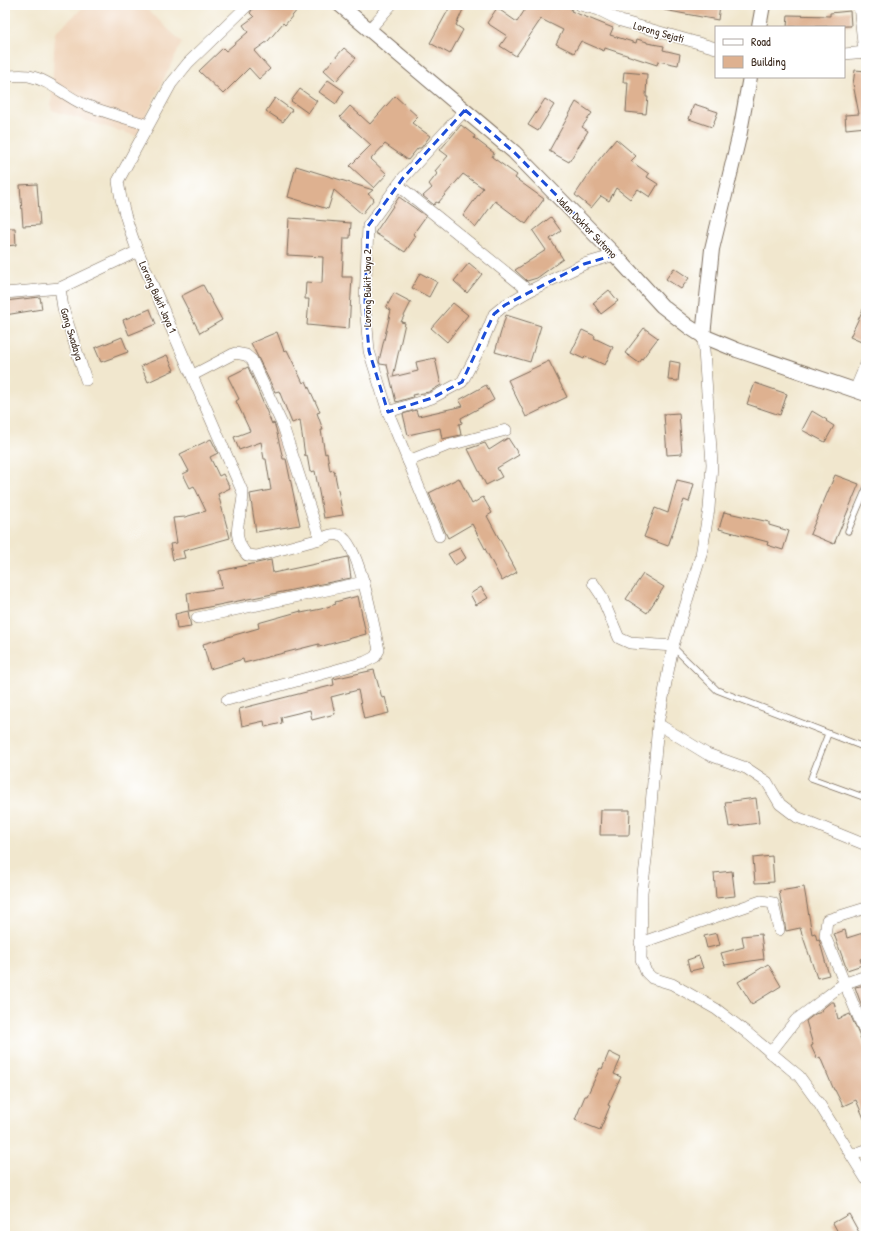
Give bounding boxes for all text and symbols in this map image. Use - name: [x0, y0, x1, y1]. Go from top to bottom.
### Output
- street label: Lorong Sejati: [632, 18, 686, 46]
- legend: [715, 26, 845, 78]
- text: Road: [751, 33, 771, 50]
- text: Building: [751, 53, 786, 70]
- street label: Jalan Doktor Sutomo: [554, 193, 621, 262]
- street label: Lorong Bukit Jaya 2: [360, 249, 374, 327]
- street label: Lorong Bukit Jaya 1: [136, 259, 180, 335]
- street label: Gang Swadaya: [57, 306, 87, 363]

